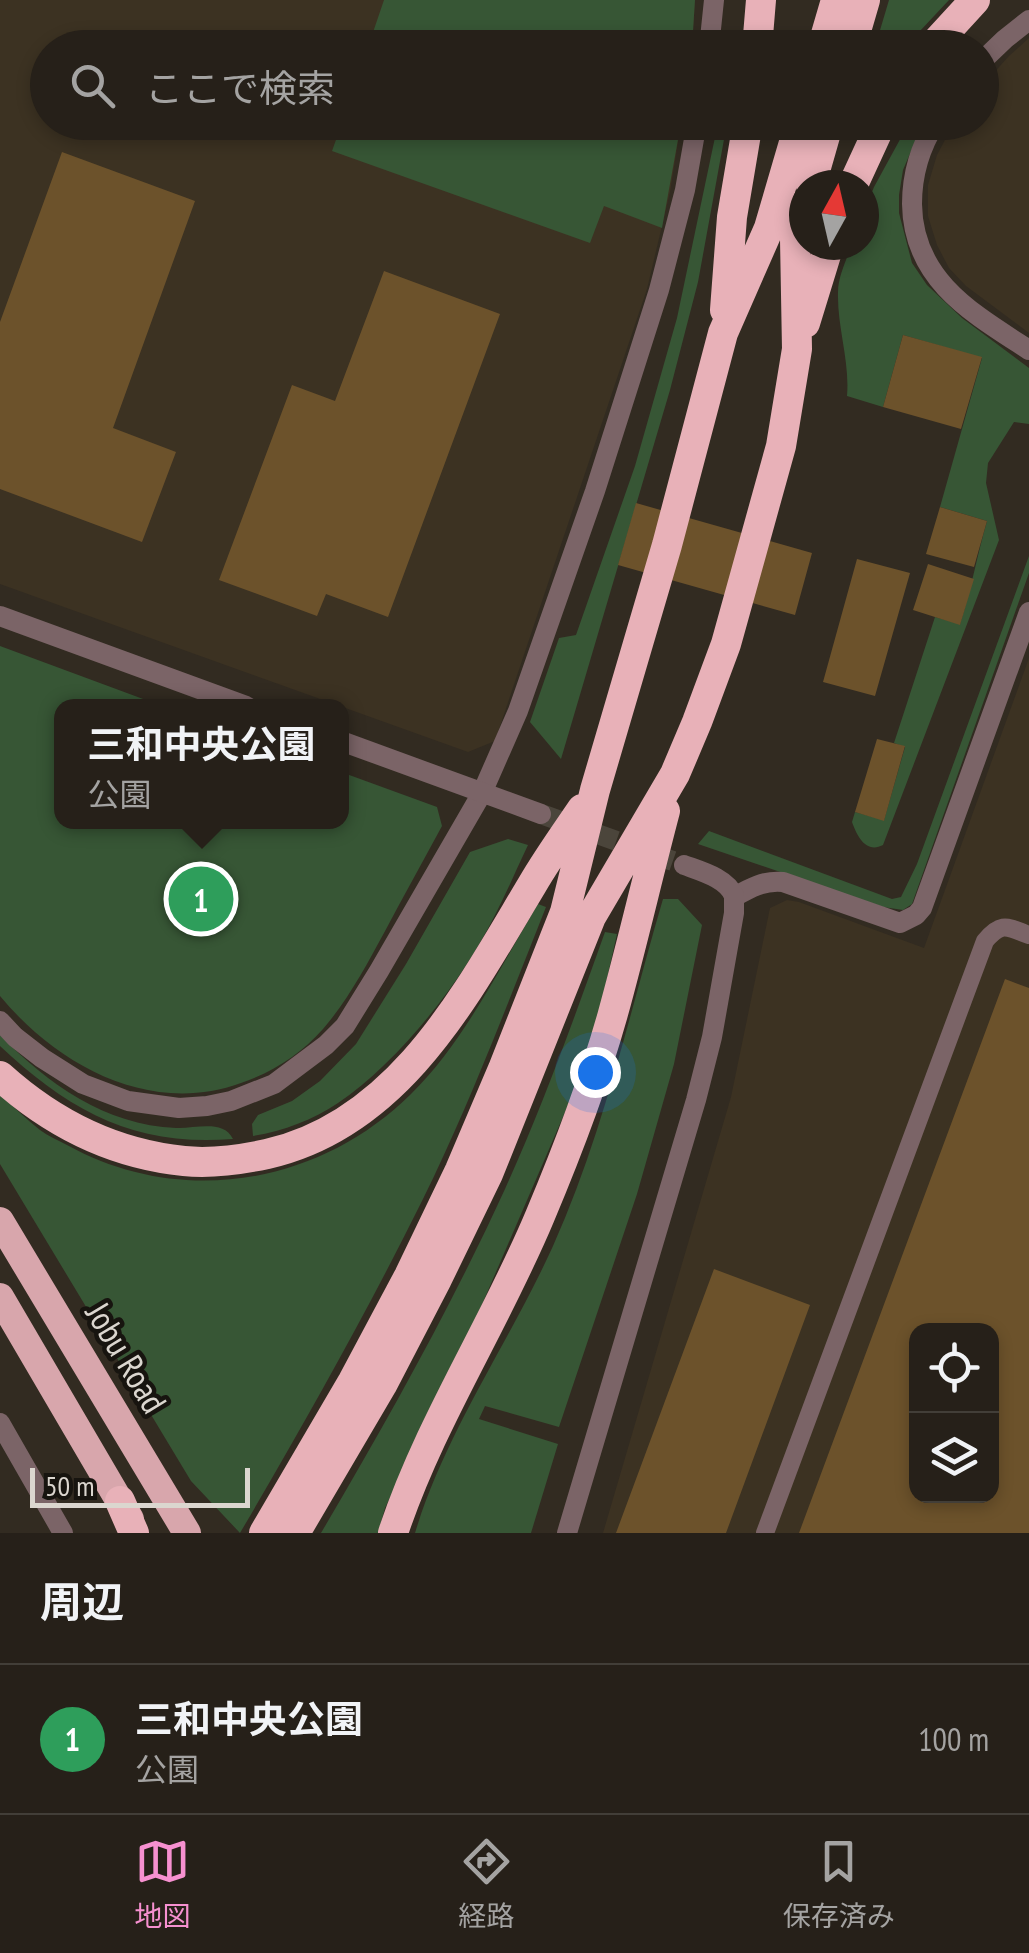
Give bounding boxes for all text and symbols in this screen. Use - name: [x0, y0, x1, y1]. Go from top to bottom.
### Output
- search box: [30, 30, 999, 140]
- icon: search: [65, 58, 120, 113]
- text: ここで検索: [145, 63, 335, 112]
- north arrow: [789, 170, 879, 260]
- popup: [54, 699, 349, 829]
- text: 三和中央公園: [87, 719, 316, 768]
- text: 公園: [87, 773, 152, 815]
- pin: 1: [168, 862, 234, 936]
- your location: [570, 1047, 621, 1098]
- street label: Jobu Road: [75, 1293, 178, 1421]
- map controls: [909, 1323, 999, 1503]
- button: locate: [909, 1323, 999, 1413]
- button: layers: [909, 1413, 999, 1503]
- scale bar: [30, 1463, 250, 1508]
- text: 50 m: [45, 1467, 94, 1504]
- text: 周辺: [40, 1574, 124, 1629]
- text: 三和中央公園: [135, 1694, 363, 1743]
- text: 1: [65, 1718, 80, 1760]
- text: 100 m: [918, 1718, 989, 1760]
- text: 公園: [135, 1748, 199, 1790]
- tab: 地図: [134, 1834, 190, 1934]
- tab: 経路: [458, 1834, 515, 1934]
- tab: 保存済み: [783, 1834, 895, 1934]

